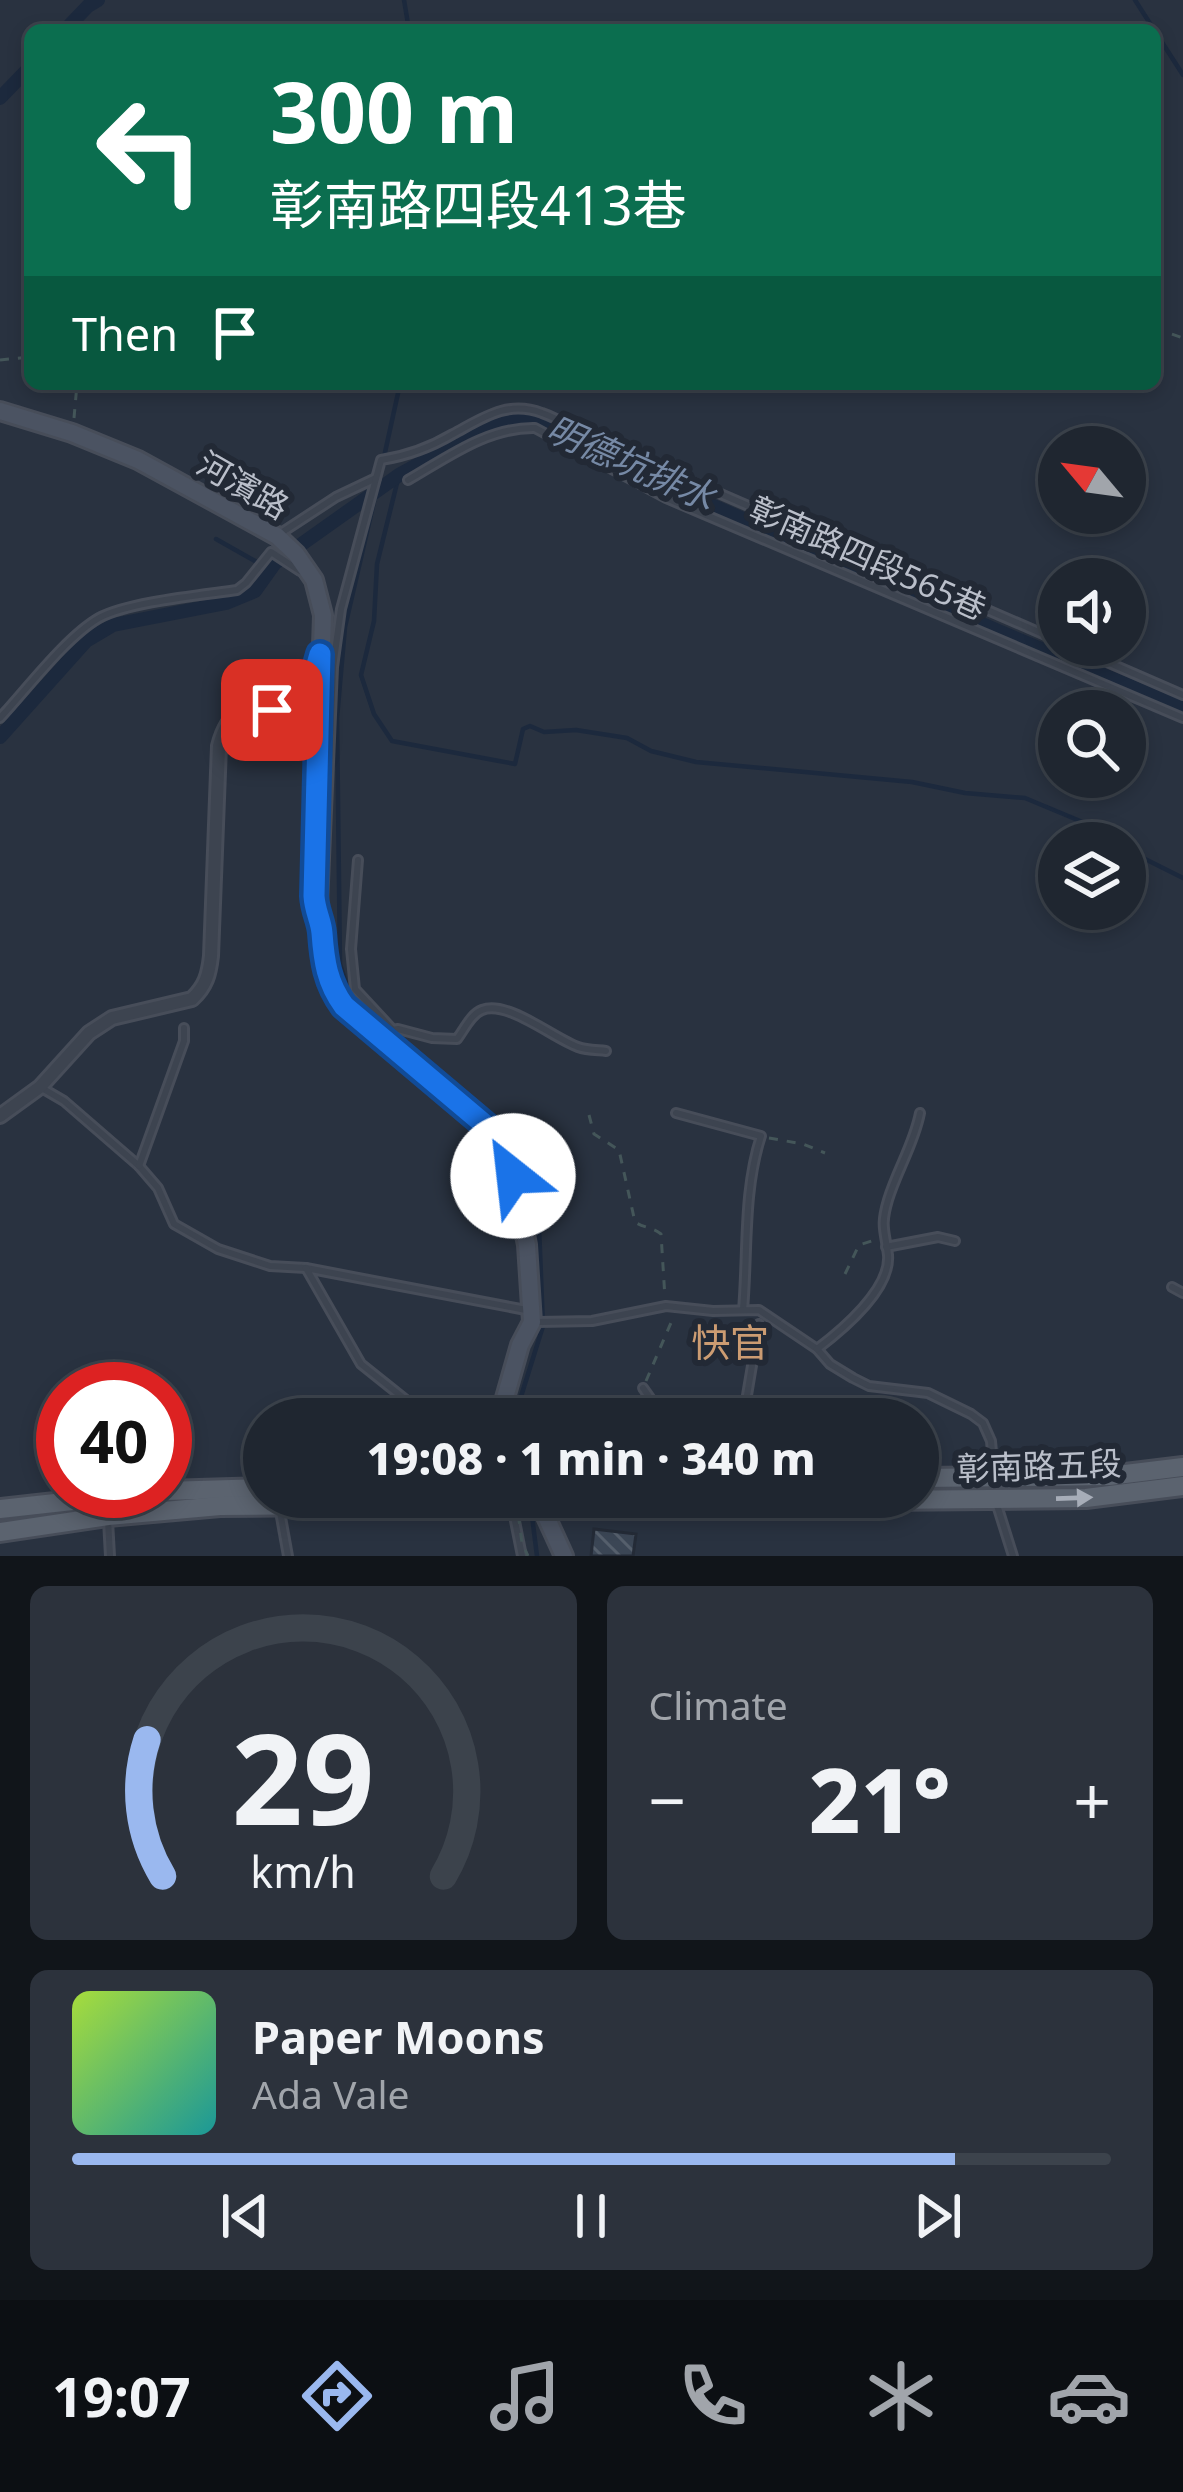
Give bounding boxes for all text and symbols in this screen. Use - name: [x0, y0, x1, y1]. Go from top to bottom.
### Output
- text: 300 m: [270, 53, 518, 168]
- icon: left: [72, 72, 228, 228]
- text: 彰南路四段413巷: [270, 167, 687, 241]
- icon: arrive: [202, 300, 268, 366]
- text: Then: [72, 303, 178, 364]
- water label: 明德坑排水: [539, 404, 725, 522]
- north arrow: [1038, 426, 1146, 534]
- map controls: [1038, 426, 1146, 930]
- street label: 河濱路: [189, 440, 297, 529]
- street label: 彰南路四段565巷: [743, 485, 994, 630]
- button: sound: [1038, 558, 1146, 666]
- pin: [221, 659, 323, 761]
- icon: arrive: [239, 677, 305, 743]
- button: search: [1038, 690, 1146, 798]
- button: layers: [1038, 822, 1146, 930]
- position arrow: [450, 1113, 576, 1239]
- district label: 快官: [691, 1315, 769, 1368]
- speed limit sign: 40: [36, 1362, 192, 1518]
- text: 19:08 · 1 min · 340 m: [366, 1427, 816, 1488]
- street label: 彰南路五段: [956, 1440, 1122, 1491]
- one-way arrow: [1056, 1488, 1094, 1507]
- text: Climate: [649, 1678, 788, 1731]
- text: 29: [232, 1692, 375, 1862]
- text: 21°: [809, 1737, 951, 1859]
- text: −: [649, 1754, 686, 1844]
- text: +: [1073, 1754, 1111, 1844]
- text: km/h: [251, 1842, 356, 1901]
- text: Paper Moons: [252, 2006, 545, 2067]
- text: Ada Vale: [252, 2067, 409, 2120]
- icon: previous: [212, 2183, 278, 2249]
- icon: pause: [558, 2183, 624, 2249]
- icon: next: [905, 2183, 971, 2249]
- icon: directions: [295, 2354, 379, 2438]
- icon: music: [483, 2354, 567, 2438]
- icon: phone: [671, 2354, 755, 2438]
- icon: climate: [859, 2354, 943, 2438]
- icon: car: [1047, 2354, 1131, 2438]
- text: 19:07: [52, 2359, 191, 2433]

